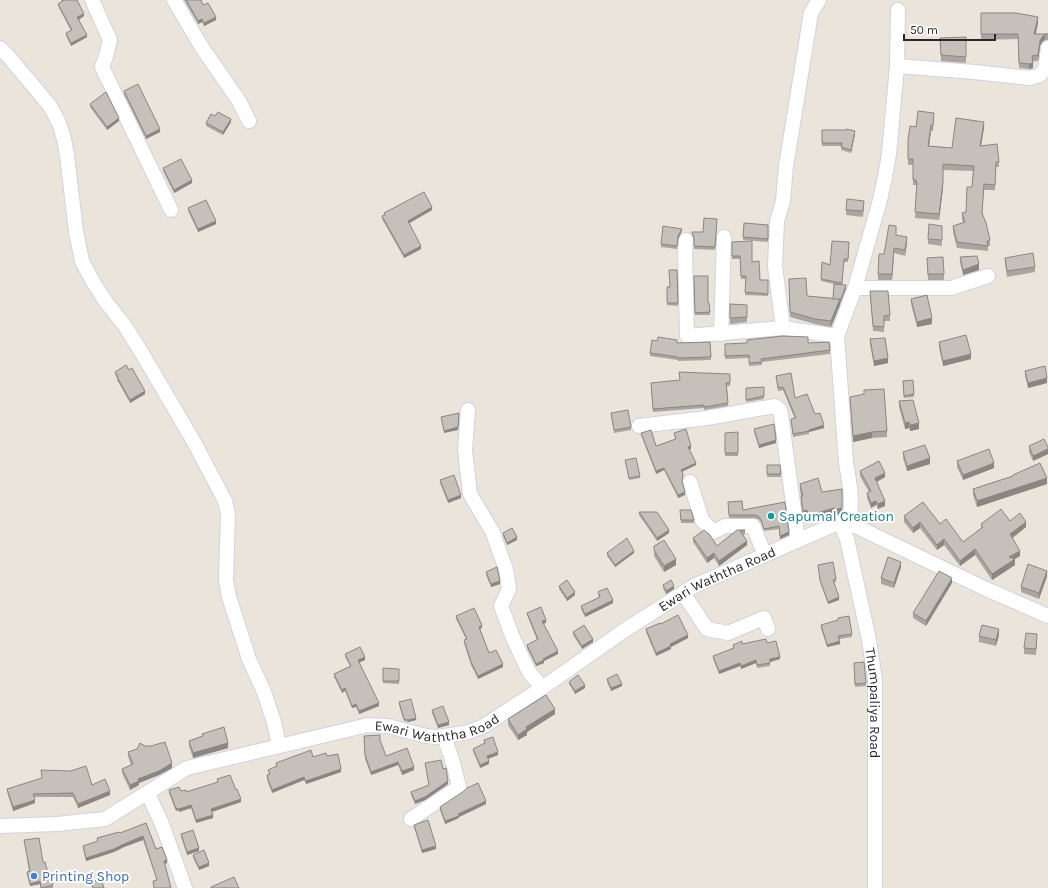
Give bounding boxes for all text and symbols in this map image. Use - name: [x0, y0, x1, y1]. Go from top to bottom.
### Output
- scale bar: [904, 16, 995, 42]
- text: 50 m: [910, 23, 938, 37]
- place label: Sapumal Creation: [779, 508, 894, 525]
- marker: Sapumal Creation: [766, 511, 776, 521]
- street label: Ewari Waththa Road: [655, 543, 778, 615]
- street label: Thumpaliya Road: [861, 646, 884, 758]
- street label: Ewari Waththa Road: [374, 710, 503, 746]
- place label: Printing Shop: [42, 868, 129, 885]
- marker: Printing Shop: [29, 871, 39, 881]

